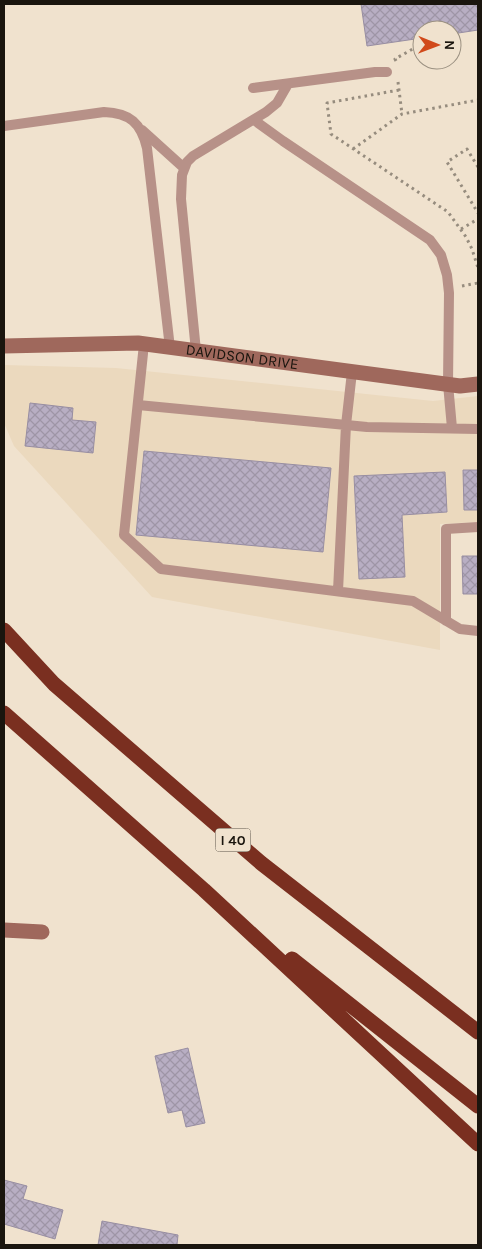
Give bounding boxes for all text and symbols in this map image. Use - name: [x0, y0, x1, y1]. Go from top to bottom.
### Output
- north arrow: [412, 20, 462, 70]
- text: N: [441, 40, 458, 50]
- street label: DAVIDSON DRIVE: [185, 340, 299, 373]
- road number: I 40: [216, 828, 250, 852]

